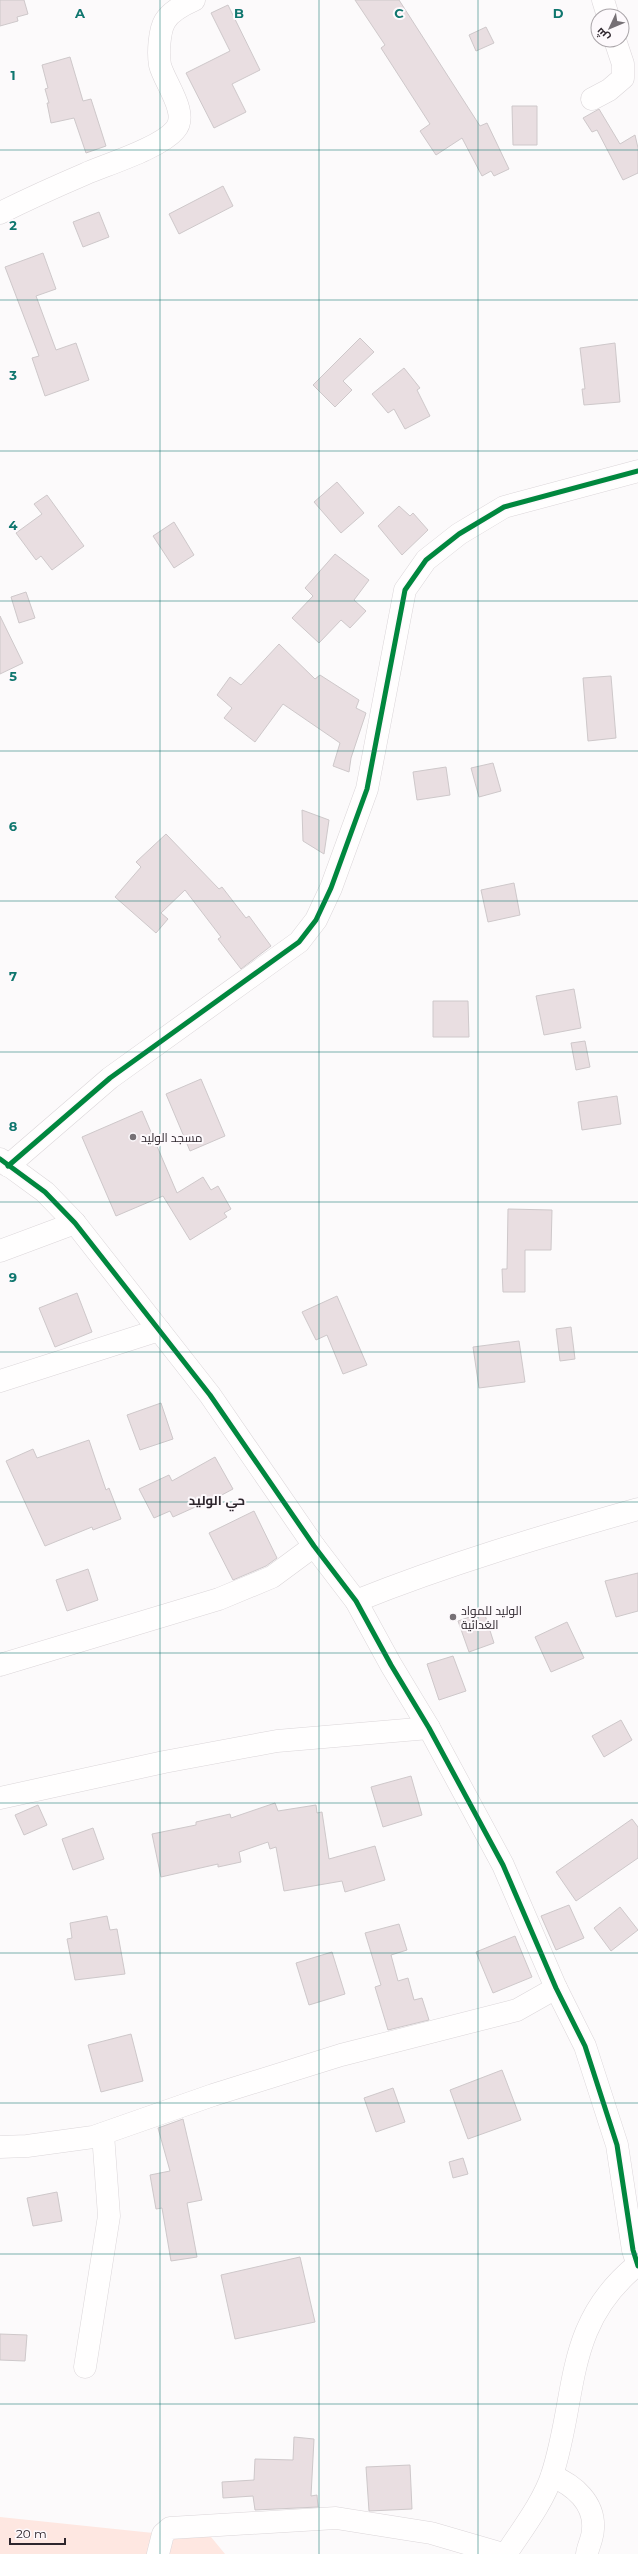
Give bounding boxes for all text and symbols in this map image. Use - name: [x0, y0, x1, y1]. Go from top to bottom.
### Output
- text: A: [74, 5, 86, 21]
- text: B: [234, 5, 244, 21]
- text: C: [394, 5, 404, 21]
- text: D: [553, 5, 564, 21]
- north arrow: [590, 8, 630, 48]
- text: ش: [593, 25, 613, 45]
- text: 1: [10, 67, 16, 83]
- text: 2: [9, 217, 17, 233]
- text: 3: [8, 367, 17, 383]
- text: 4: [9, 517, 18, 533]
- text: 5: [9, 668, 17, 684]
- text: 6: [9, 818, 18, 834]
- text: 7: [9, 968, 17, 984]
- text: 8: [9, 1118, 18, 1134]
- place label: مسجد الوليد: [141, 1130, 203, 1145]
- marker: مسجد الوليد: [128, 1132, 138, 1142]
- text: 9: [9, 1269, 17, 1285]
- district label: حي الوليد: [189, 1492, 245, 1512]
- place label: الوليد للمواد الغدائية: [461, 1603, 522, 1632]
- marker: الوليد للمواد الغدائية: [448, 1612, 458, 1622]
- scale bar: [10, 2520, 65, 2546]
- text: 20 m: [16, 2526, 47, 2541]

